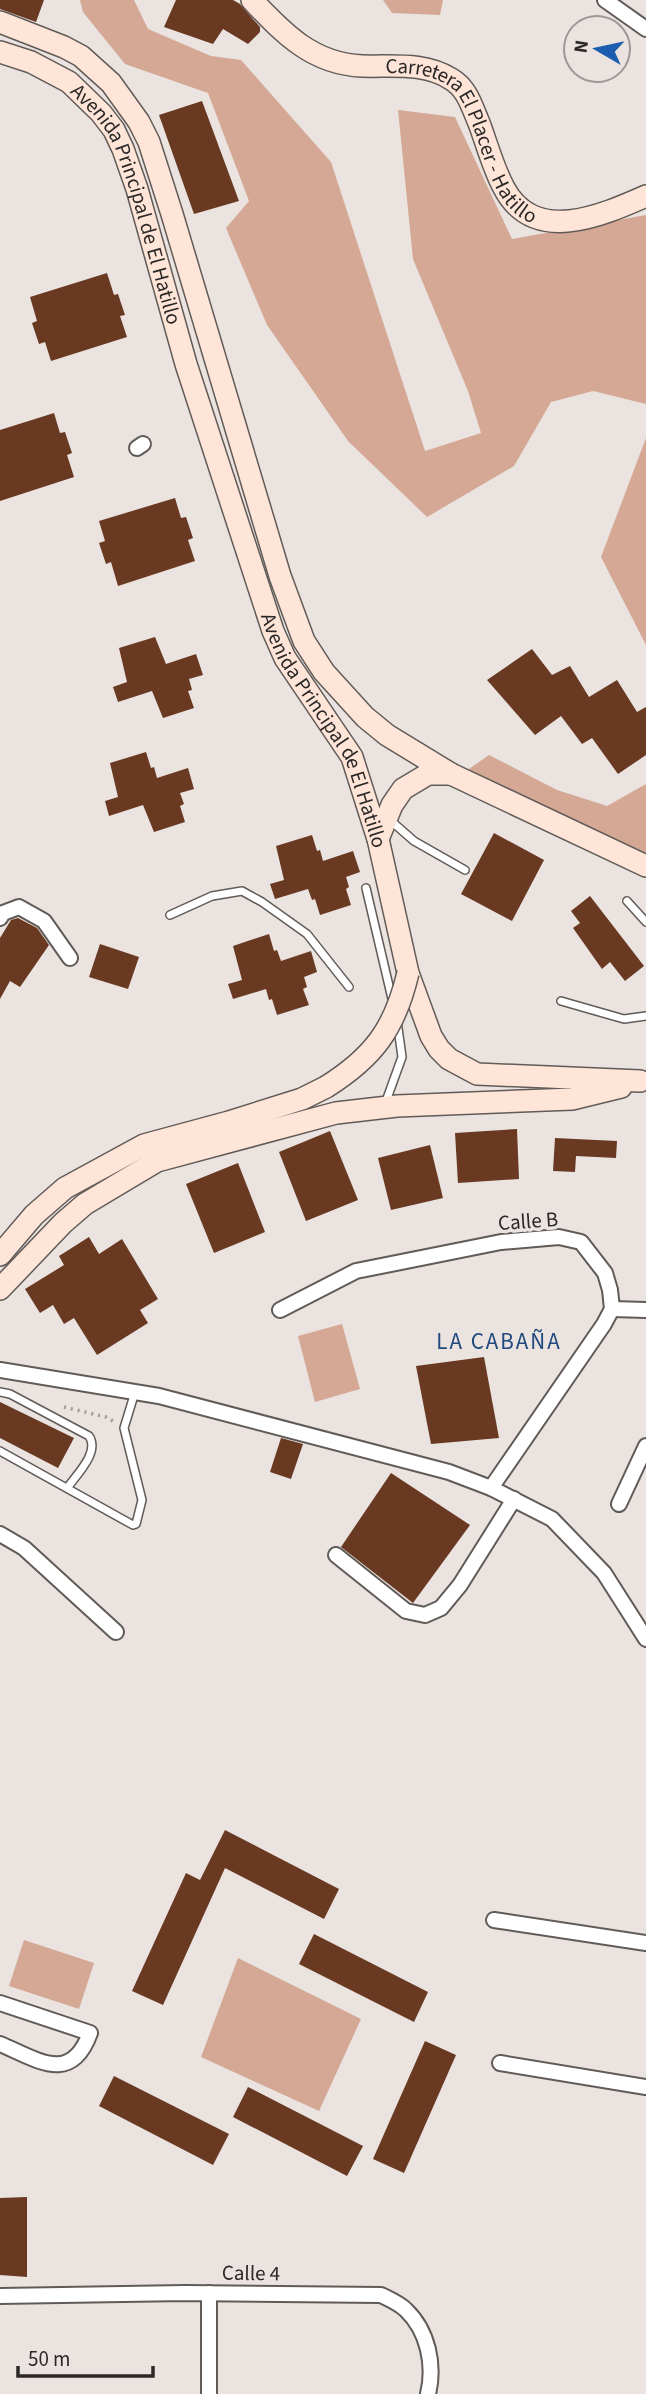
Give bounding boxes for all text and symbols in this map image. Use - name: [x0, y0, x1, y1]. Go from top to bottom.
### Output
- north arrow: [562, 14, 632, 84]
- text: N: [567, 38, 596, 55]
- street label: Carretera El Placer - Hatillo: [386, 51, 542, 231]
- street label: Avenida Principal de El Hatillo: [64, 76, 189, 328]
- street label: Avenida Principal de El Hatillo: [253, 609, 394, 851]
- street label: Calle B: [497, 1204, 559, 1238]
- district label: LA CABAÑA: [436, 1325, 562, 1358]
- street label: Calle 4: [222, 2257, 280, 2289]
- scale bar: [18, 2334, 152, 2378]
- text: 50 m: [28, 2344, 70, 2374]

